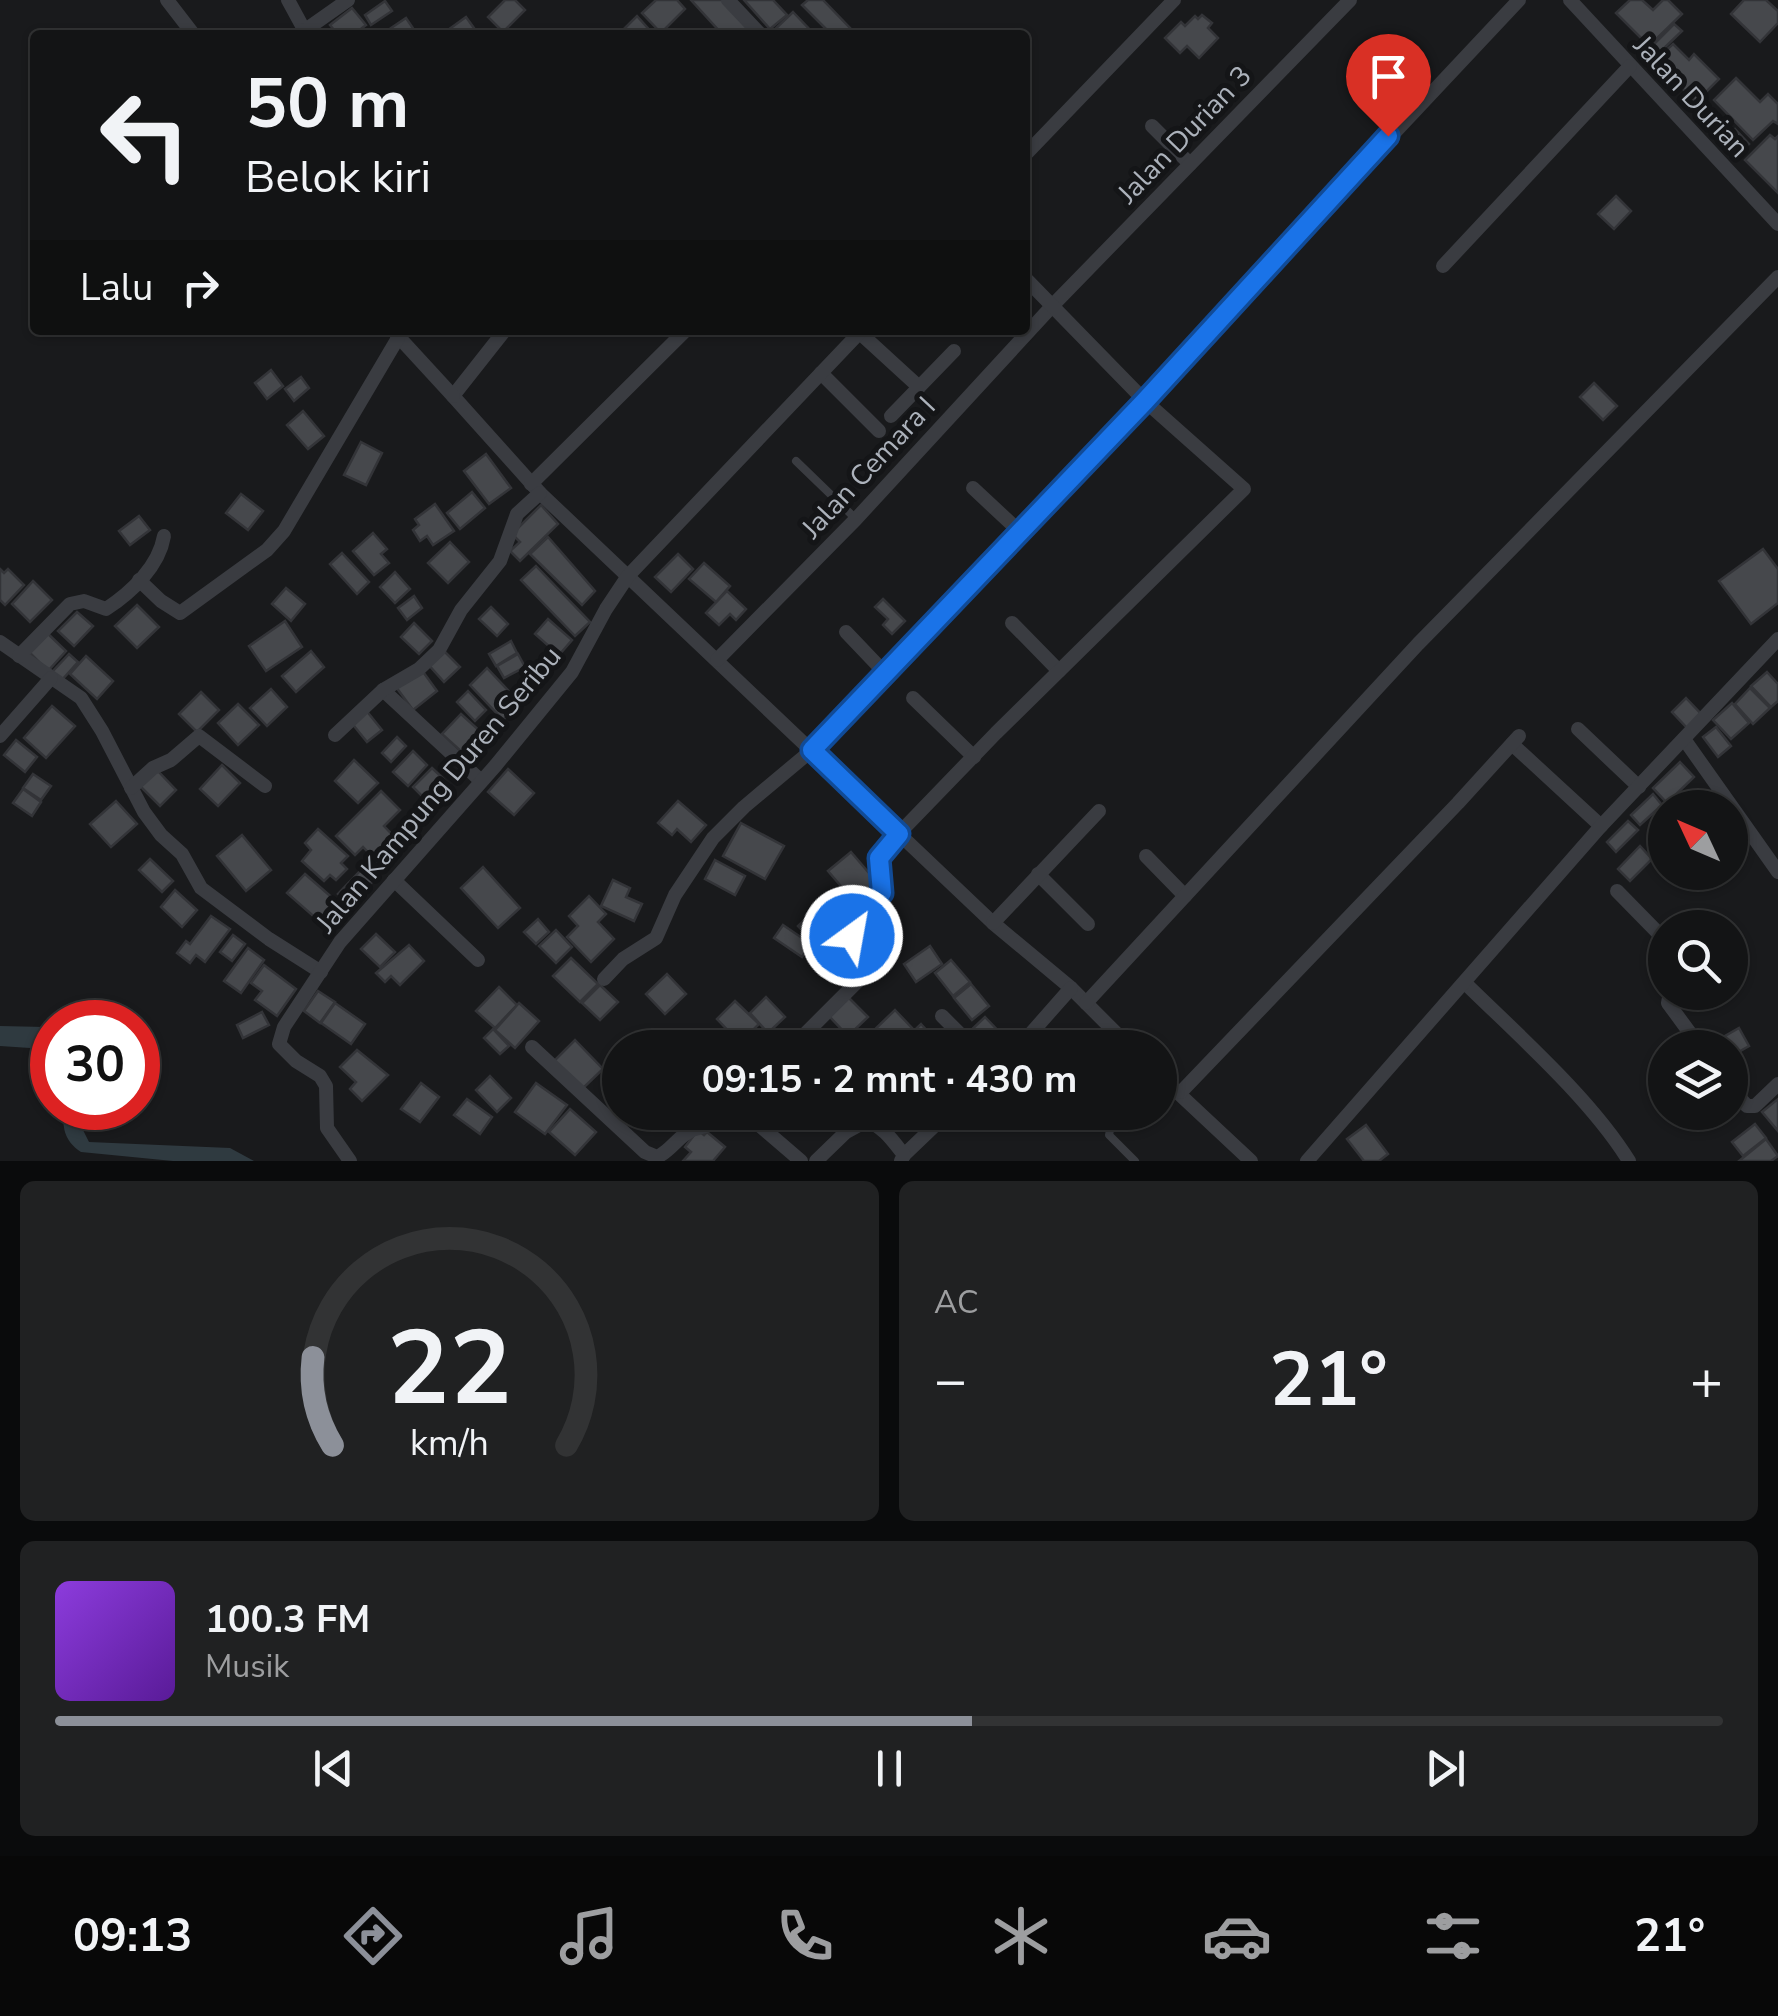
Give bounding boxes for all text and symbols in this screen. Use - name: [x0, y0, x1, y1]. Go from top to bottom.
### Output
- street label: Jalan Durian: [1624, 27, 1758, 166]
- pin: [1346, 34, 1431, 137]
- icon: arrive: [1361, 49, 1416, 104]
- text: 50 m: [245, 56, 409, 152]
- street label: Jalan Durian 3: [1109, 58, 1260, 213]
- icon: left: [80, 70, 210, 200]
- text: Belok kiri: [245, 147, 431, 208]
- icon: right: [173, 260, 228, 315]
- text: Lalu: [80, 262, 153, 313]
- street label: Jalan Cemara I: [793, 389, 944, 547]
- street label: Jalan Kampung Duren Seribu: [307, 638, 570, 942]
- north arrow: [1648, 790, 1748, 890]
- map controls: [1648, 790, 1748, 1130]
- position arrow: [800, 884, 904, 988]
- button: search: [1648, 910, 1748, 1010]
- speed limit sign: 30: [30, 1000, 160, 1130]
- button: layers: [1648, 1030, 1748, 1130]
- text: 09:15 · 2 mnt · 430 m: [702, 1054, 1077, 1105]
- text: AC: [934, 1281, 978, 1324]
- text: 22: [387, 1298, 512, 1440]
- text: 21°: [1269, 1329, 1388, 1431]
- text: −: [934, 1343, 967, 1418]
- text: +: [1690, 1343, 1723, 1418]
- text: km/h: [410, 1419, 489, 1468]
- text: 100.3 FM: [205, 1594, 370, 1645]
- text: Musik: [205, 1645, 289, 1688]
- icon: previous: [306, 1741, 361, 1796]
- icon: pause: [862, 1741, 917, 1796]
- icon: next: [1418, 1741, 1473, 1796]
- icon: directions: [338, 1901, 408, 1971]
- icon: music: [554, 1901, 624, 1971]
- icon: phone: [770, 1901, 840, 1971]
- icon: climate: [986, 1901, 1056, 1971]
- icon: car: [1202, 1901, 1272, 1971]
- icon: filters: [1418, 1901, 1488, 1971]
- text: 09:13: [73, 1906, 192, 1967]
- text: 21°: [1634, 1906, 1705, 1967]

